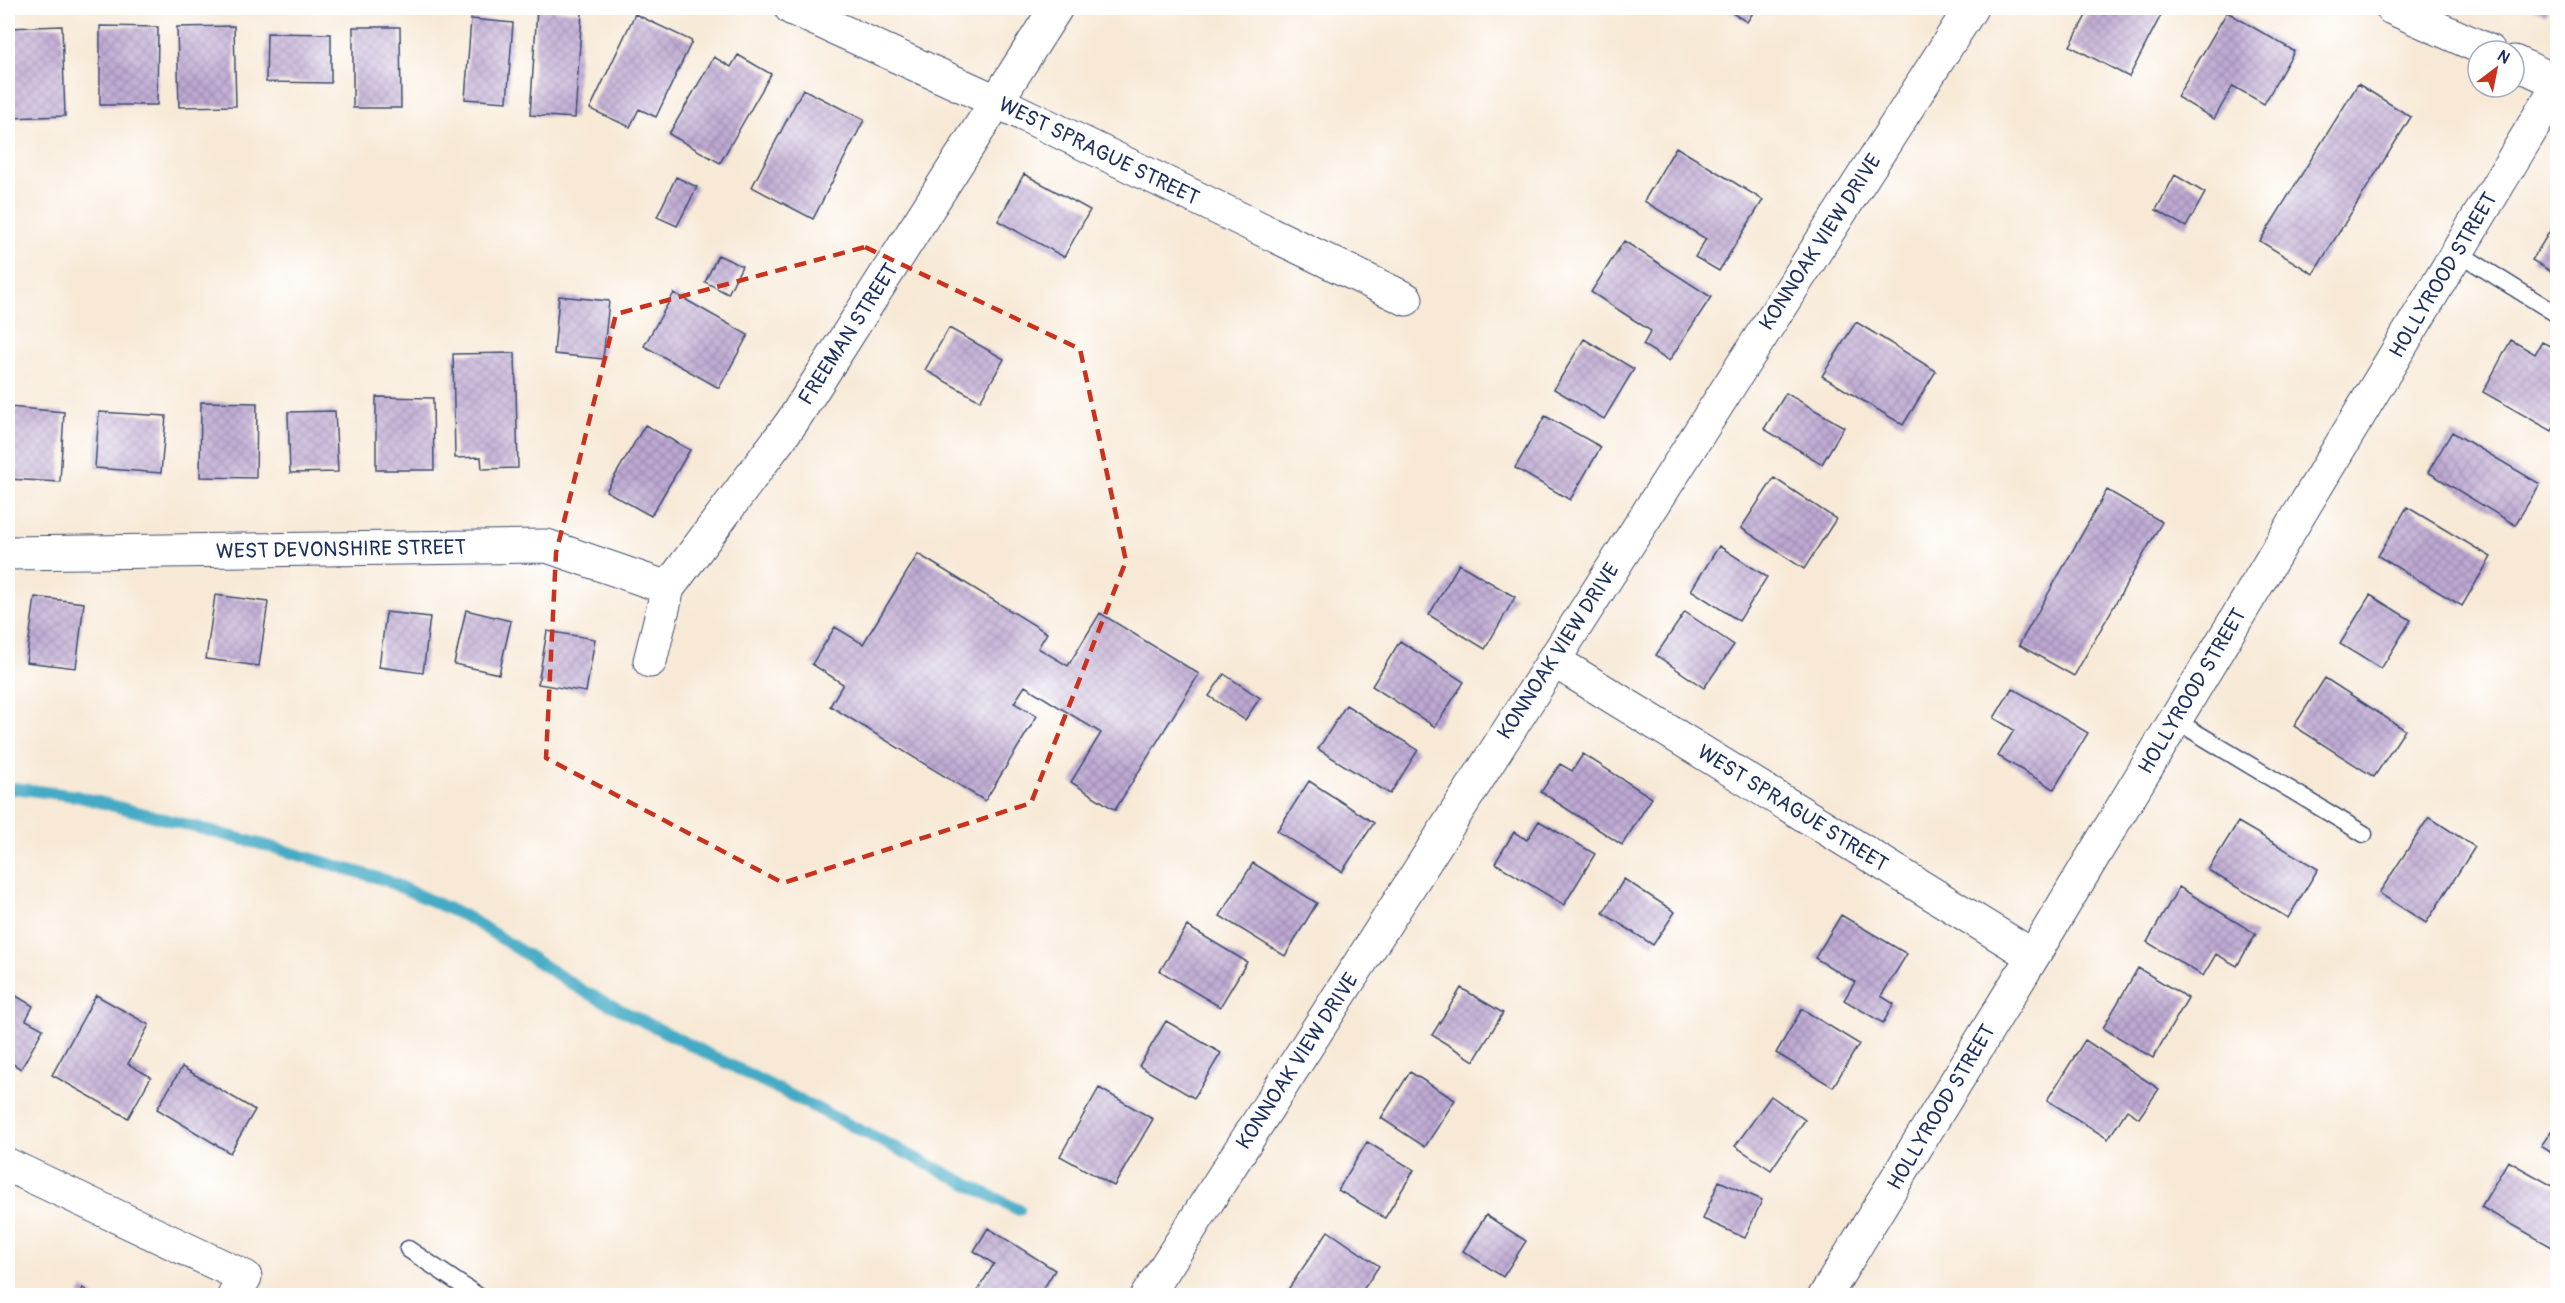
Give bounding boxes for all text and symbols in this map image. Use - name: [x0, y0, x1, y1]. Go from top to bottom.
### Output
- north arrow: [2466, 39, 2526, 99]
- text: N: [2494, 46, 2513, 69]
- street label: WEST SPRAGUE STREET: [994, 91, 1204, 212]
- street label: KONNOAK VIEW DRIVE: [1753, 149, 1888, 336]
- street label: HOLLYROOD STREET: [2383, 187, 2504, 363]
- street label: FREEMAN STREET: [793, 258, 905, 410]
- street label: WEST DEVONSHIRE STREET: [216, 534, 467, 565]
- street label: KONNOAK VIEW DRIVE: [1491, 558, 1626, 745]
- street label: HOLLYROOD STREET: [2132, 603, 2253, 779]
- street label: WEST SPRAGUE STREET: [1692, 739, 1893, 878]
- street label: KONNOAK VIEW DRIVE: [1230, 968, 1365, 1155]
- street label: HOLLYROOD STREET: [1881, 1019, 2002, 1195]

